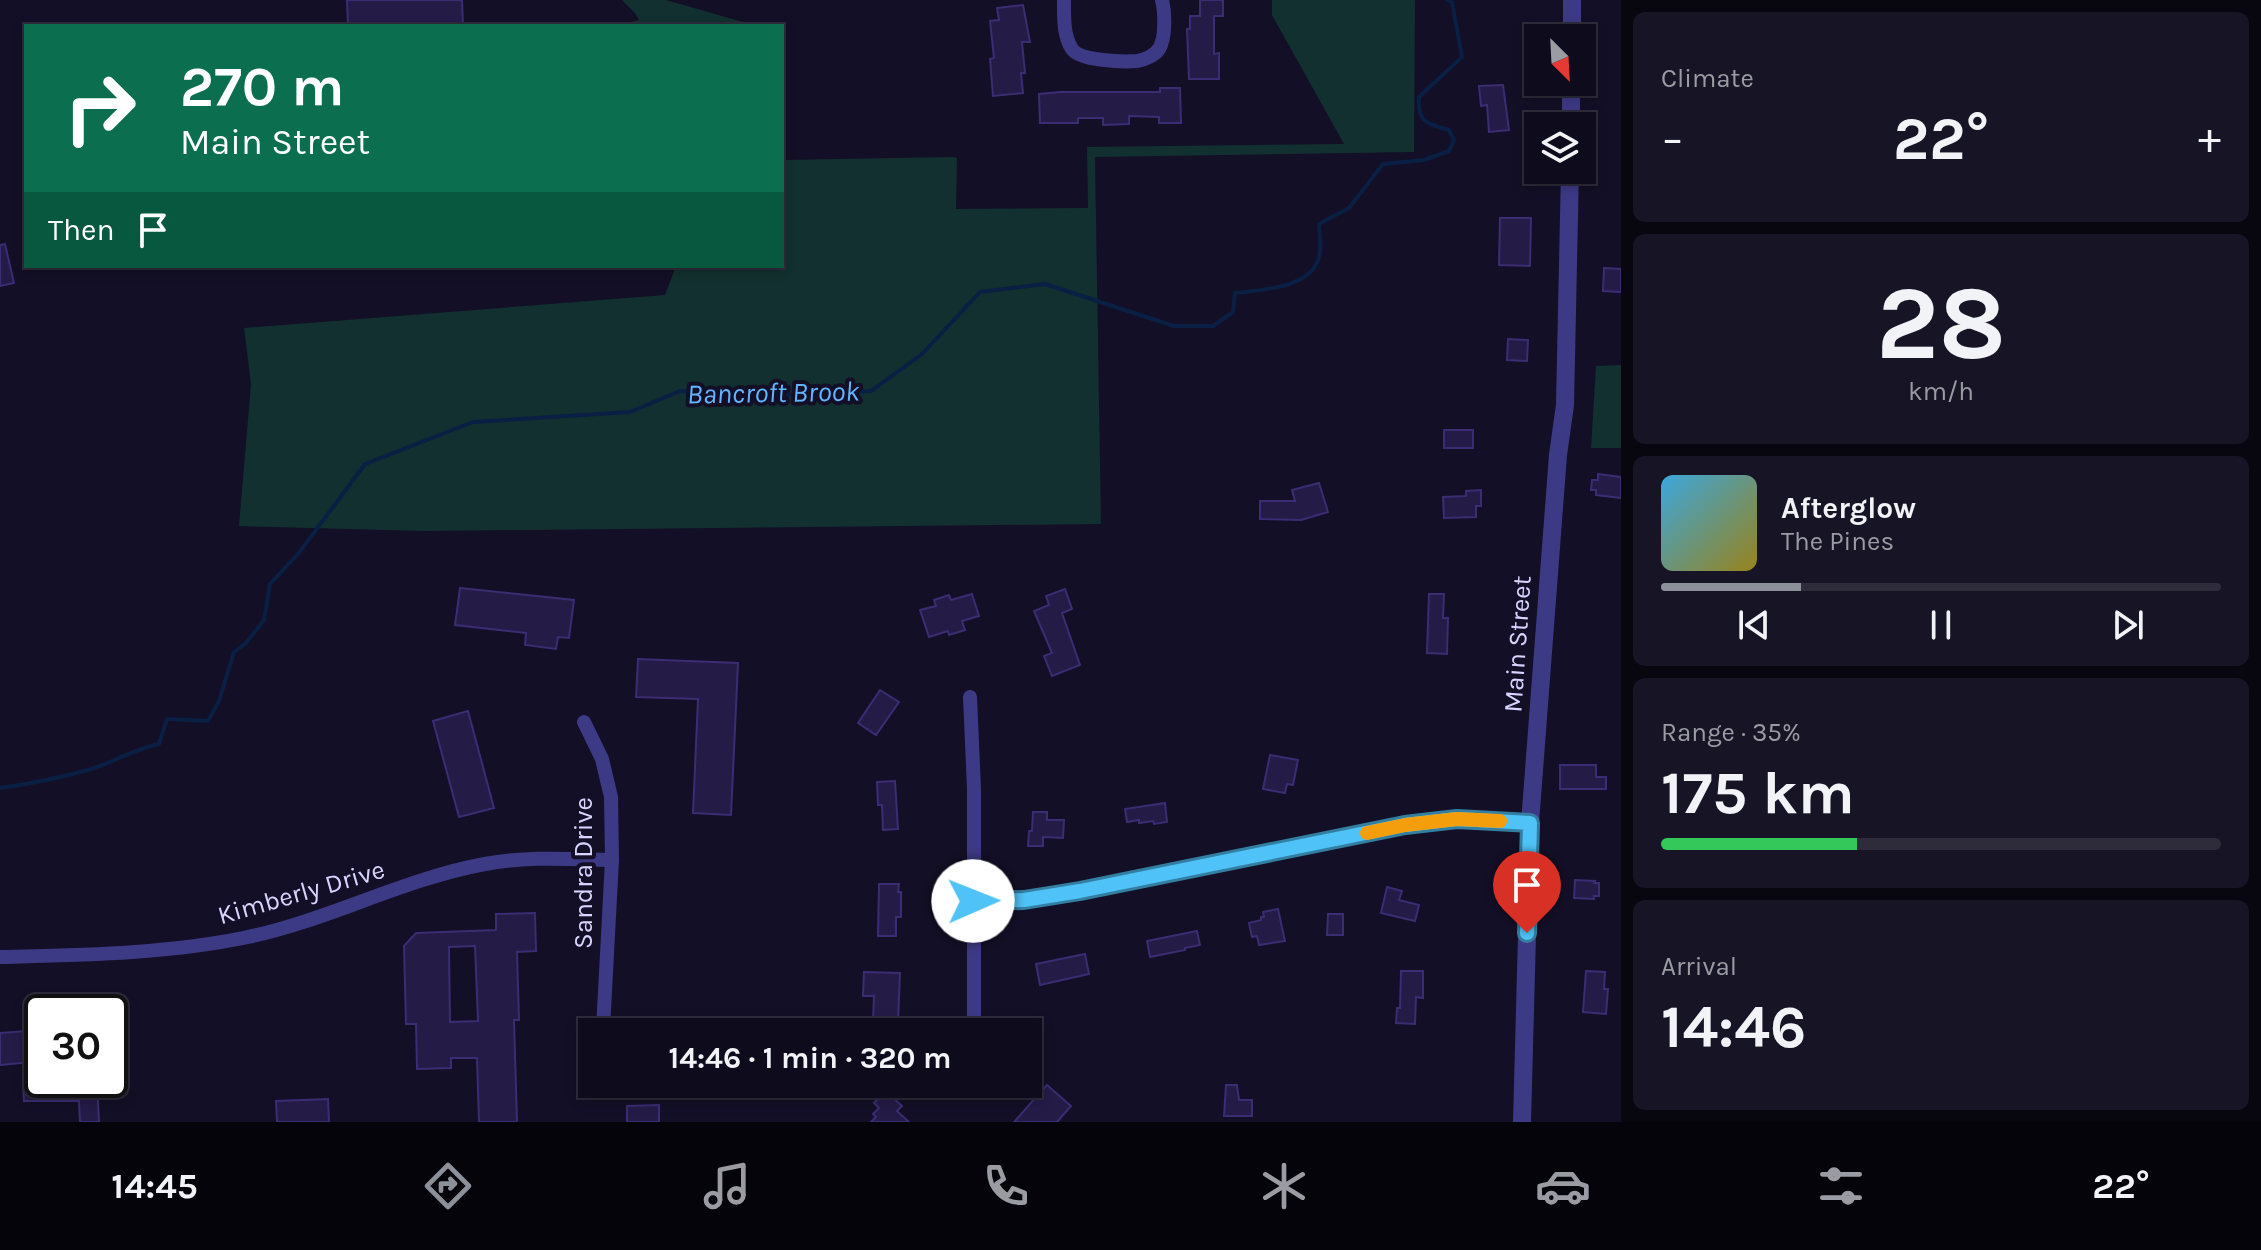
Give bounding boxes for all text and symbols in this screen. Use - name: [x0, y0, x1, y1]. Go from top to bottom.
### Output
- north arrow: [1524, 24, 1596, 96]
- map controls: [1524, 24, 1596, 184]
- text: 270 m: [180, 54, 344, 119]
- icon: right: [48, 56, 152, 160]
- text: Climate: [1661, 63, 1754, 94]
- text: 22°: [1893, 104, 1989, 174]
- button: layers: [1524, 112, 1596, 184]
- text: −: [1661, 113, 1684, 164]
- text: +: [2198, 113, 2221, 164]
- text: Main Street: [180, 121, 370, 163]
- icon: arrive: [131, 208, 175, 252]
- text: Then: [48, 212, 115, 248]
- text: 28: [1876, 263, 2006, 384]
- water label: Bancroft Brook: [687, 374, 860, 411]
- text: km/h: [1908, 376, 1974, 407]
- text: Afterglow: [1781, 490, 1916, 526]
- text: The Pines: [1781, 526, 1894, 557]
- street label: Main Street: [1497, 574, 1538, 714]
- icon: previous: [1732, 603, 1776, 647]
- icon: pause: [1919, 603, 1963, 647]
- icon: next: [2106, 603, 2150, 647]
- text: Range · 35%: [1661, 717, 1801, 748]
- text: 175 km: [1661, 758, 1855, 828]
- street label: Sandra Drive: [568, 797, 599, 949]
- pin: [1493, 851, 1561, 933]
- street label: Kimberly Drive: [214, 854, 388, 931]
- position arrow: [931, 859, 1015, 943]
- icon: arrive: [1505, 863, 1549, 907]
- text: Arrival: [1661, 951, 1737, 982]
- text: 14:46: [1661, 992, 1806, 1062]
- speed limit sign: 30: [24, 994, 128, 1098]
- text: 14:46 · 1 min · 320 m: [668, 1040, 952, 1076]
- icon: directions: [420, 1158, 476, 1214]
- icon: music: [699, 1158, 755, 1214]
- icon: phone: [978, 1158, 1034, 1214]
- icon: climate: [1256, 1158, 1312, 1214]
- icon: car: [1535, 1158, 1591, 1214]
- icon: filters: [1813, 1158, 1869, 1214]
- text: 14:45: [111, 1165, 198, 1207]
- text: 22°: [2092, 1165, 2150, 1207]

